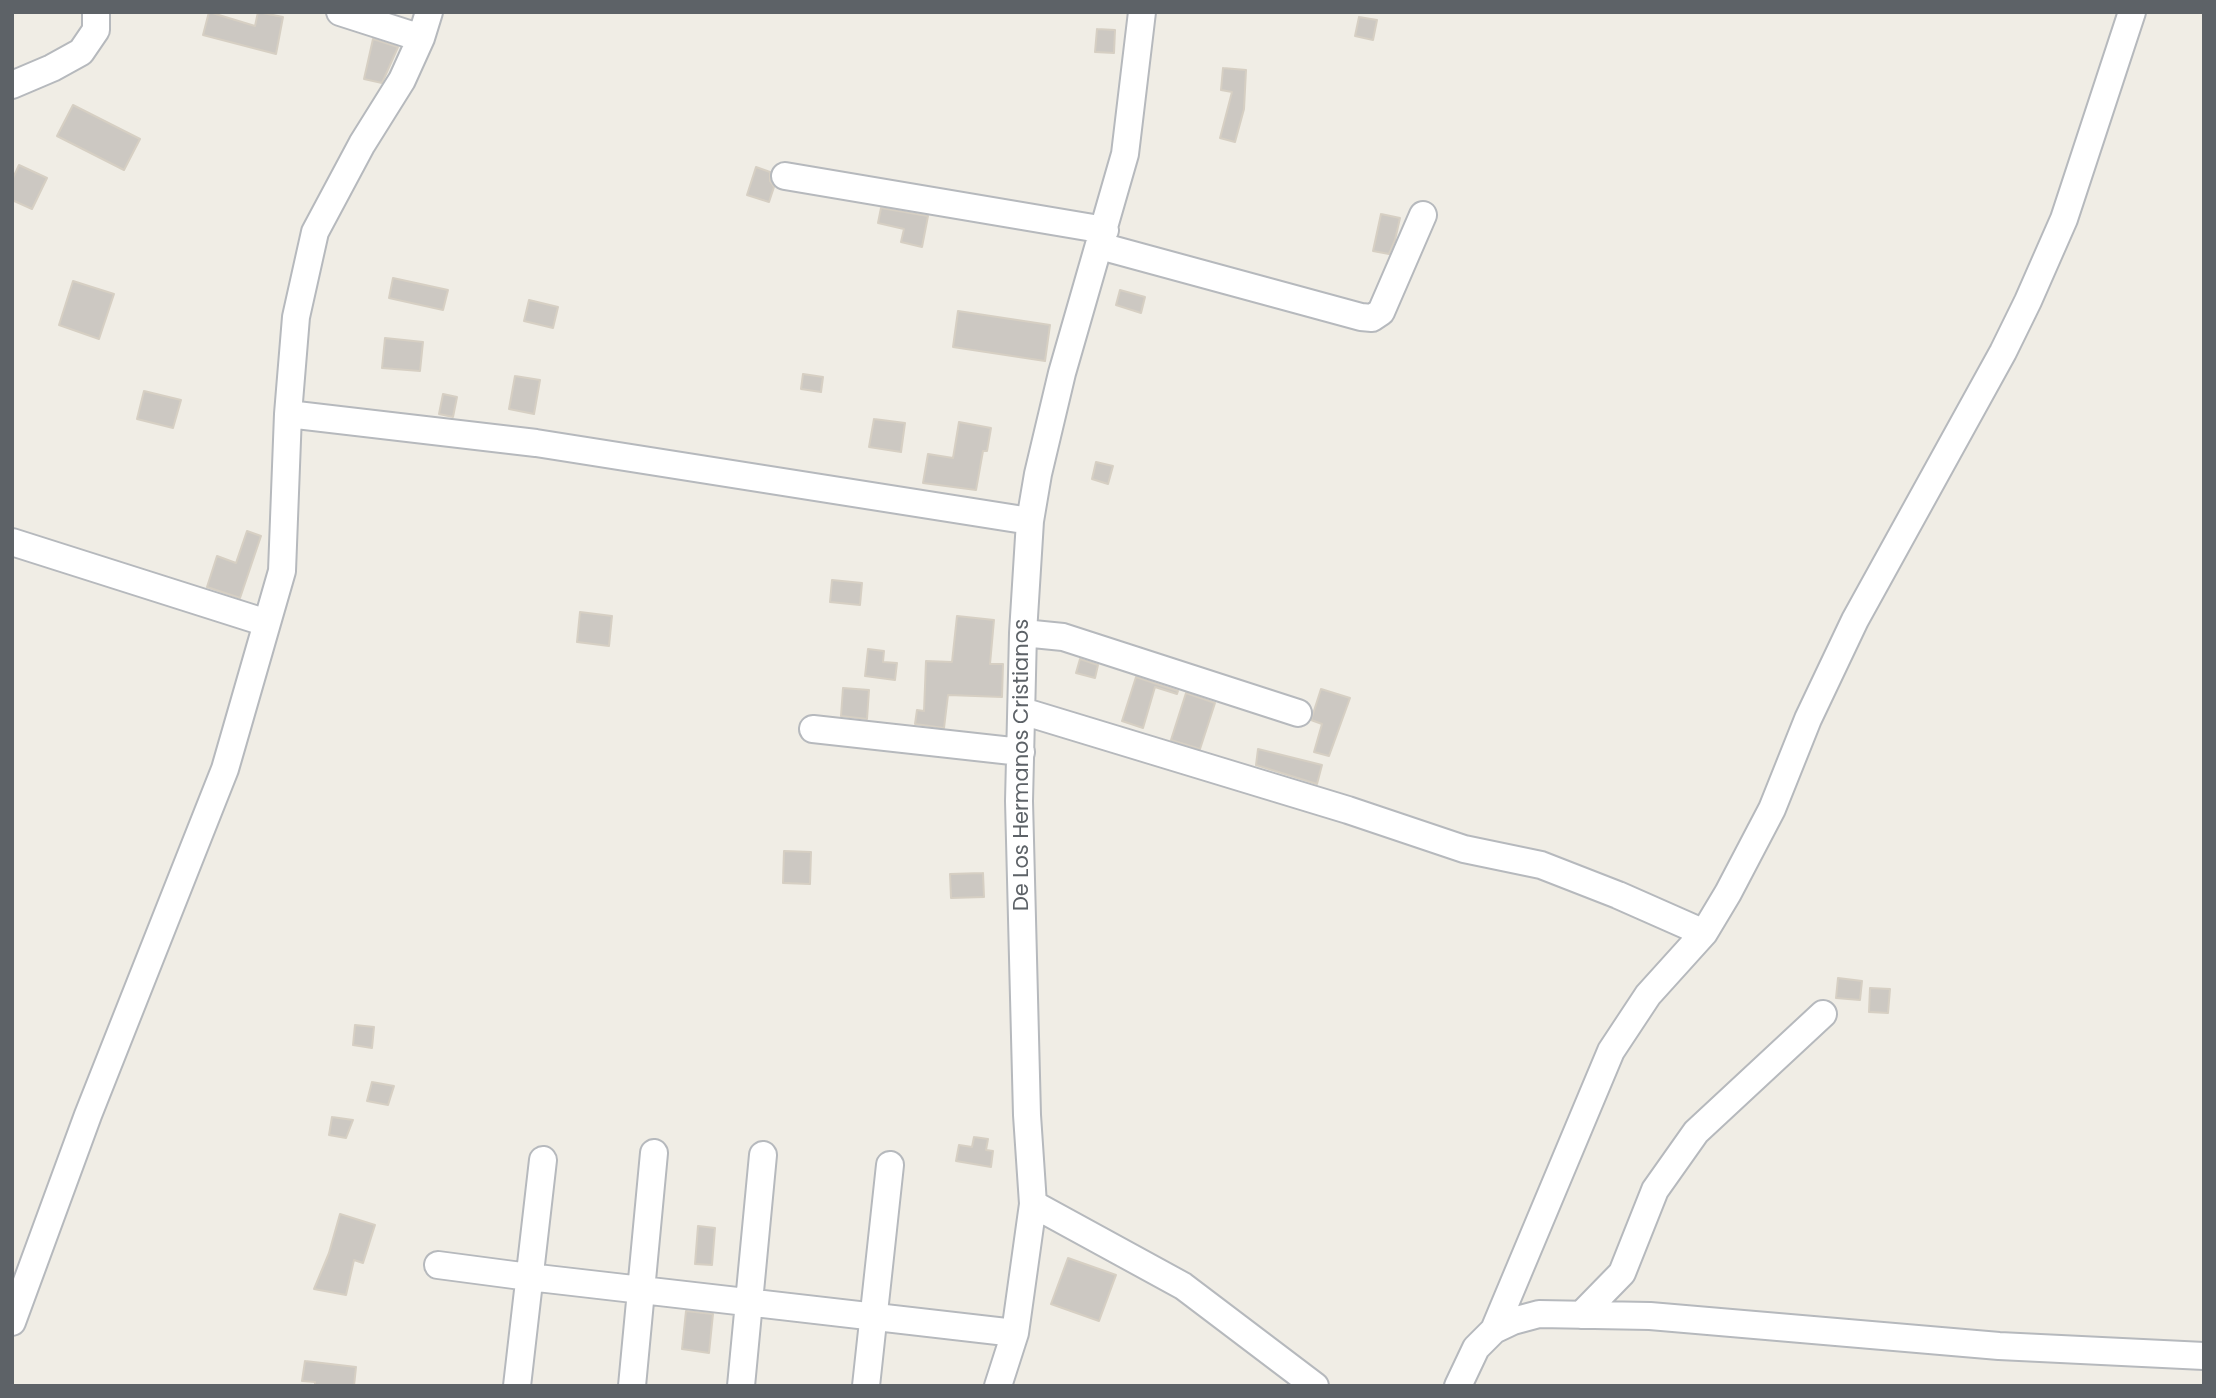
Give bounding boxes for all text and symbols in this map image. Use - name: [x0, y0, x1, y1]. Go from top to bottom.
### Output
- street label: De Los Hermanos Cristianos: [1010, 619, 1036, 911]

